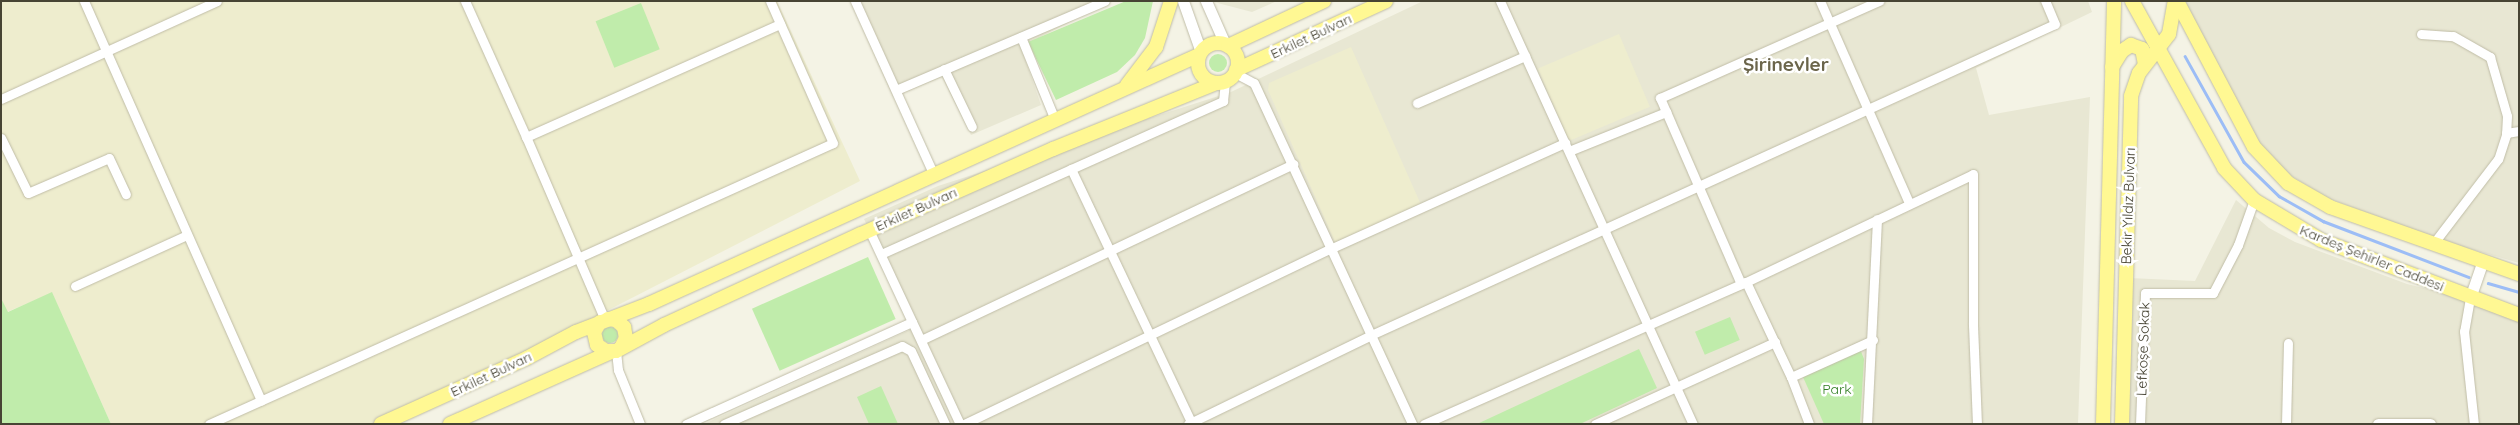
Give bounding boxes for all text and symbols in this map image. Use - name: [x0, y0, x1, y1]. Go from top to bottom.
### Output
- street label: Erkilet Bulvarı: [1268, 10, 1354, 62]
- district label: Şirinevler: [1743, 54, 1829, 76]
- street label: Bekir Yıldız Bulvarı: [2118, 147, 2138, 265]
- street label: Erkilet Bulvarı: [873, 184, 959, 234]
- street label: Kardeş Şehirler Caddesi: [2297, 221, 2447, 295]
- street label: Lefkoşe Sokak: [2133, 302, 2153, 396]
- street label: Erkilet Bulvarı: [448, 348, 534, 400]
- park label: Park: [1822, 381, 1852, 397]

